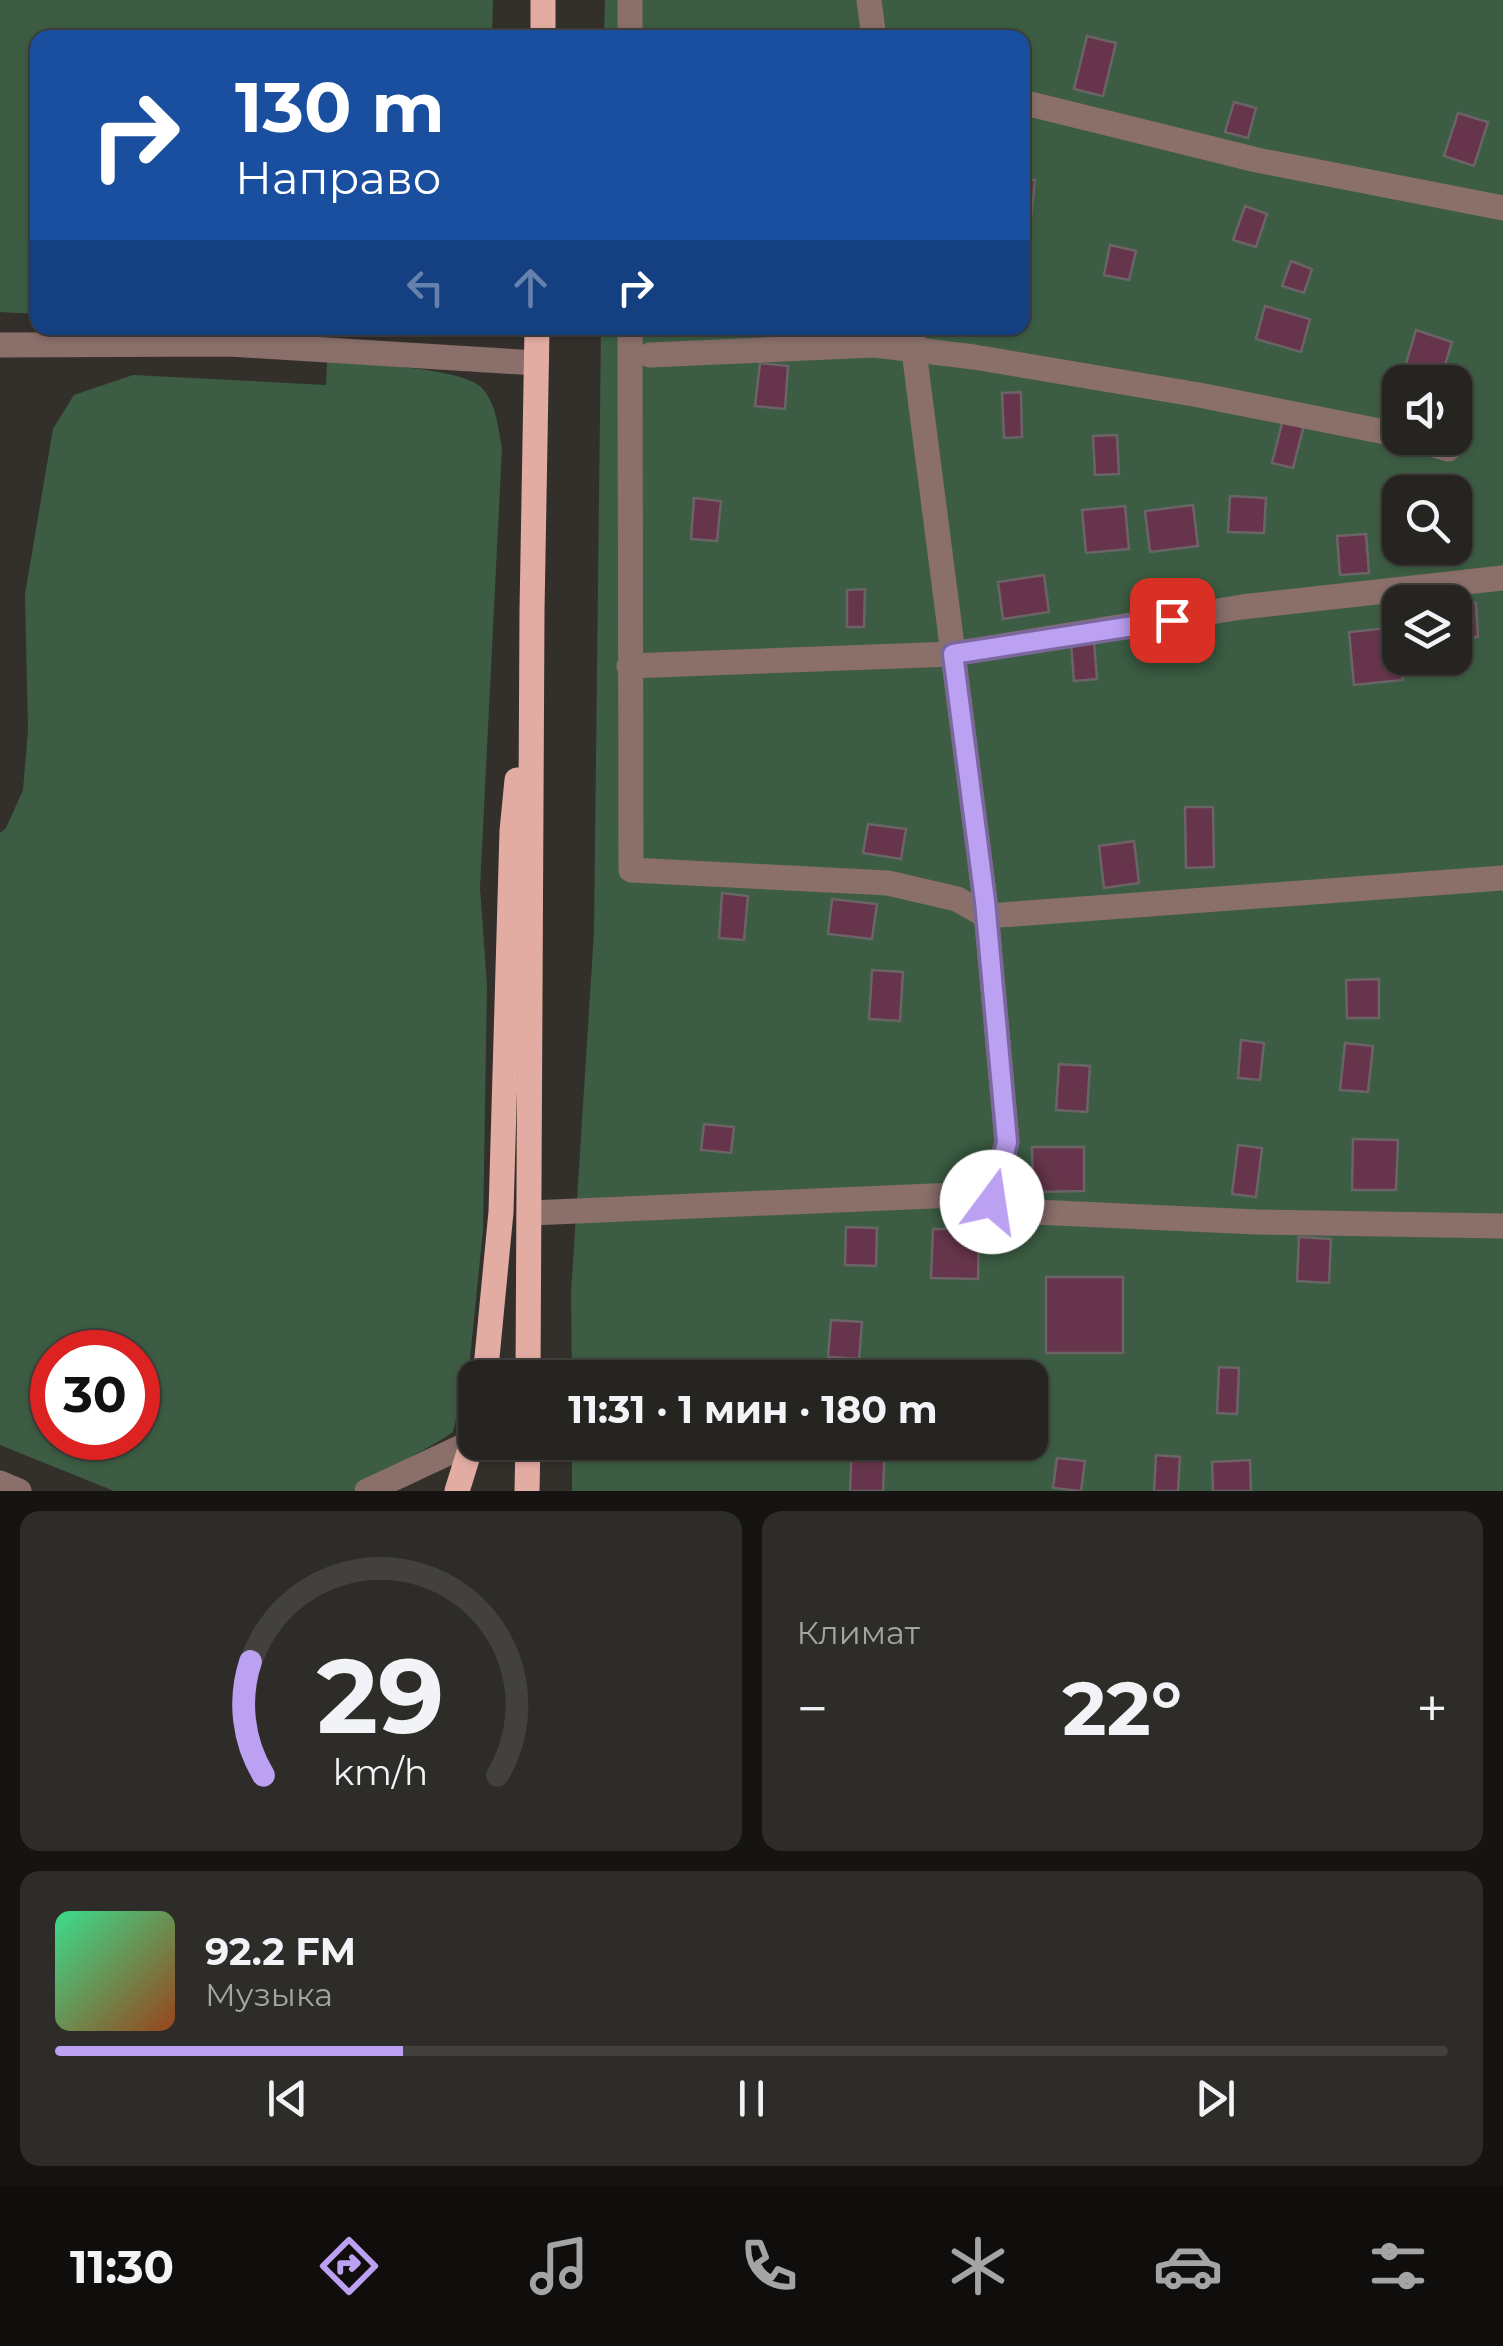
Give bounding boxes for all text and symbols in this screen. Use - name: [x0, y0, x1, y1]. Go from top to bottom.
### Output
- text: 130 m: [235, 64, 445, 150]
- icon: right: [70, 70, 200, 200]
- text: Направо: [235, 150, 441, 205]
- icon: left: [398, 260, 453, 315]
- icon: ahead: [503, 260, 558, 315]
- icon: right: [608, 260, 663, 315]
- map controls: [1382, 365, 1472, 675]
- button: sound: [1382, 365, 1472, 455]
- button: search: [1382, 475, 1472, 565]
- pin: [1130, 578, 1215, 663]
- button: layers: [1382, 585, 1472, 675]
- icon: arrive: [1145, 593, 1200, 648]
- position arrow: [940, 1150, 1044, 1254]
- speed limit sign: 30: [30, 1330, 160, 1460]
- text: 11:31 · 1 мин · 180 m: [568, 1386, 938, 1433]
- text: Климат: [797, 1613, 920, 1652]
- text: 29: [317, 1632, 445, 1759]
- text: 22°: [1062, 1662, 1182, 1754]
- text: −: [797, 1675, 828, 1742]
- text: +: [1416, 1675, 1448, 1742]
- text: km/h: [333, 1750, 428, 1794]
- text: 92.2 FM: [205, 1928, 356, 1975]
- text: Музыка: [205, 1975, 333, 2014]
- icon: previous: [260, 2071, 315, 2126]
- icon: pause: [724, 2071, 779, 2126]
- icon: next: [1188, 2071, 1243, 2126]
- icon: directions: [314, 2231, 384, 2301]
- icon: music: [524, 2231, 594, 2301]
- icon: phone: [734, 2231, 804, 2301]
- icon: climate: [943, 2231, 1013, 2301]
- icon: car: [1153, 2231, 1223, 2301]
- icon: filters: [1363, 2231, 1433, 2301]
- text: 11:30: [70, 2239, 174, 2294]

